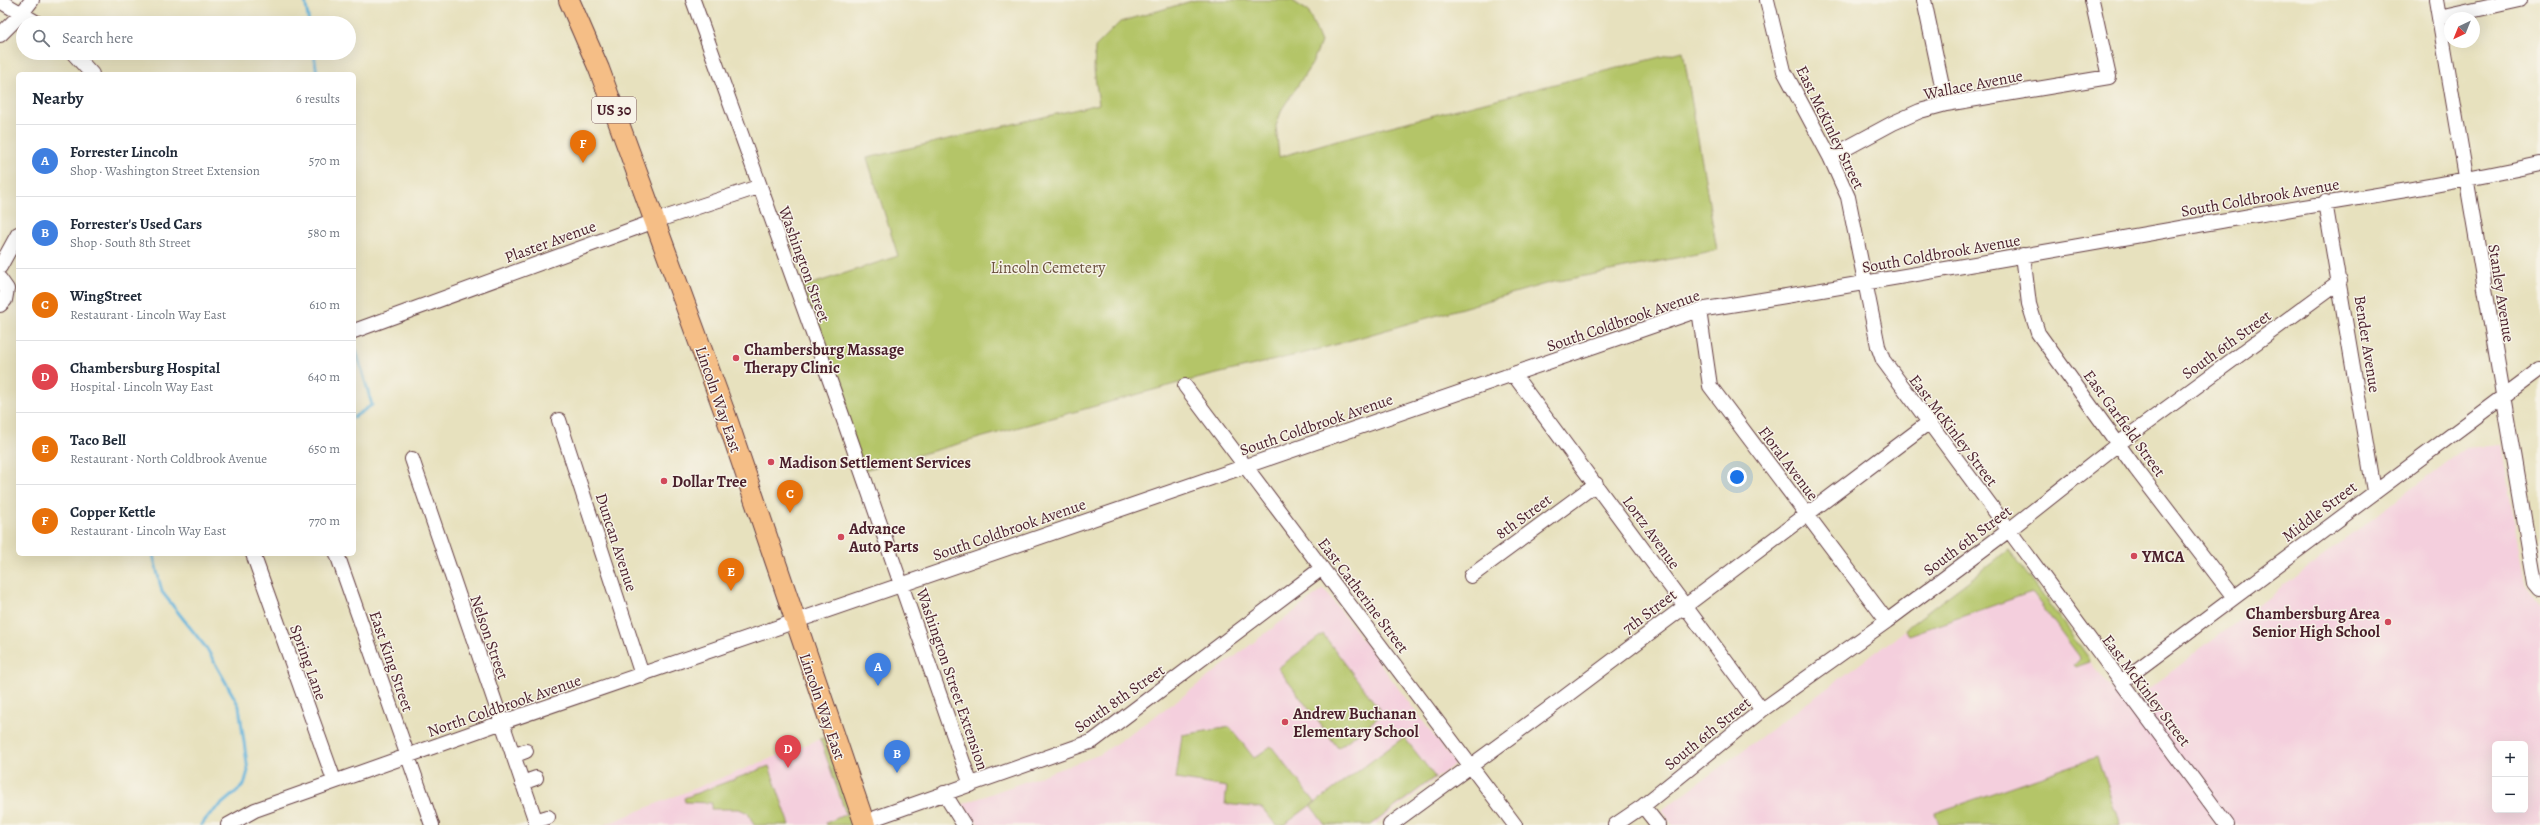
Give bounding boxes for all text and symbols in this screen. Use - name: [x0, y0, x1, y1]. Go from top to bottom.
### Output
- north arrow: [2444, 12, 2480, 48]
- search box: [16, 16, 356, 60]
- icon: search: [30, 27, 52, 49]
- text: Search here: [62, 28, 133, 48]
- street label: East McKinley Street: [1791, 62, 1870, 193]
- street label: Wallace Avenue: [1921, 65, 2025, 106]
- text: Nearby: [32, 87, 83, 110]
- text: 6 results: [296, 90, 340, 107]
- road number: US 30: [592, 97, 636, 123]
- pin: F: [570, 130, 596, 163]
- text: Forrester Lincoln: [70, 142, 178, 162]
- text: A: [41, 152, 49, 169]
- text: 570 m: [309, 152, 340, 169]
- text: Shop · Washington Street Extension: [70, 162, 260, 179]
- street label: South Coldbrook Avenue: [2179, 173, 2341, 223]
- street label: Washington Street: [773, 202, 835, 325]
- text: Forrester's Used Cars: [70, 214, 202, 234]
- street label: Plaster Avenue: [501, 215, 599, 269]
- text: B: [41, 224, 49, 241]
- text: 580 m: [308, 224, 340, 241]
- street label: South Coldbrook Avenue: [1860, 229, 2022, 279]
- text: Shop · South 8th Street: [70, 234, 191, 251]
- street label: Stanley Avenue: [2482, 243, 2520, 344]
- park label: Lincoln Cemetery: [990, 257, 1106, 279]
- street label: South Coldbrook Avenue: [1544, 284, 1703, 358]
- text: WingStreet: [70, 286, 142, 306]
- street label: Bender Avenue: [2348, 294, 2386, 394]
- text: C: [41, 296, 49, 313]
- text: 610 m: [309, 296, 340, 313]
- street label: South 6th Street: [2177, 305, 2276, 385]
- text: Restaurant · Lincoln Way East: [70, 306, 226, 323]
- place label: Chambersburg Massage Therapy Clinic: [744, 339, 904, 379]
- street label: Lincoln Way East: [690, 343, 747, 455]
- marker: Chambersburg Massage Therapy Clinic: [731, 353, 741, 363]
- text: Chambersburg Hospital: [70, 358, 220, 378]
- street label: East Garfield Street: [2078, 366, 2170, 481]
- text: D: [40, 368, 50, 385]
- text: 640 m: [308, 368, 340, 385]
- street label: East McKinley Street: [1904, 370, 2003, 491]
- text: Hospital · Lincoln Way East: [70, 378, 213, 395]
- street label: South Coldbrook Avenue: [1237, 388, 1396, 462]
- street label: Floral Avenue: [1753, 422, 1824, 505]
- text: Taco Bell: [70, 430, 126, 450]
- text: E: [41, 440, 49, 457]
- text: 650 m: [308, 440, 340, 457]
- text: Restaurant · North Coldbrook Avenue: [70, 450, 267, 467]
- place label: Madison Settlement Services: [779, 452, 971, 474]
- marker: Madison Settlement Services: [766, 457, 776, 467]
- your location: [1727, 467, 1747, 487]
- place label: Dollar Tree: [672, 471, 747, 493]
- marker: Dollar Tree: [659, 476, 669, 486]
- street label: Middle Street: [2278, 476, 2362, 547]
- pin: C: [777, 480, 803, 513]
- street label: 8th Street: [1491, 489, 1556, 545]
- street label: Duncan Avenue: [590, 490, 642, 594]
- street label: Lortz Avenue: [1617, 491, 1685, 574]
- street label: South Coldbrook Avenue: [930, 493, 1089, 567]
- street label: South 6th Street: [1919, 500, 2016, 581]
- text: Copper Kettle: [70, 502, 156, 522]
- text: F: [42, 512, 48, 529]
- text: 770 m: [309, 512, 340, 529]
- place label: Advance Auto Parts: [848, 518, 919, 558]
- text: Restaurant · Lincoln Way East: [70, 522, 226, 539]
- marker: Advance Auto Parts: [836, 532, 846, 542]
- street label: East Catherine Street: [1313, 533, 1414, 658]
- place label: YMCA: [2141, 546, 2185, 568]
- marker: YMCA: [2129, 551, 2139, 561]
- pin: E: [718, 558, 744, 591]
- street label: Washington Street Extension: [910, 584, 994, 773]
- street label: 7th Street: [1618, 584, 1681, 640]
- street label: Nelson Street: [464, 592, 514, 682]
- place label: Chambersburg Area Senior High School: [2246, 603, 2381, 643]
- street label: East King Street: [364, 608, 419, 715]
- marker: Chambersburg Area Senior High School: [2383, 617, 2393, 627]
- street label: Spring Lane: [284, 621, 332, 703]
- street label: East McKinley Street: [2097, 630, 2196, 751]
- street label: Lincoln Way East: [794, 650, 851, 762]
- pin: A: [865, 653, 891, 686]
- street label: South 8th Street: [1070, 659, 1169, 738]
- street label: North Coldbrook Avenue: [425, 669, 584, 743]
- street label: South 6th Street: [1660, 692, 1756, 776]
- place label: Andrew Buchanan Elementary School: [1292, 703, 1419, 743]
- marker: Andrew Buchanan Elementary School: [1280, 717, 1290, 727]
- pin: D: [775, 735, 801, 768]
- pin: B: [884, 740, 910, 773]
- map controls: [2492, 741, 2528, 813]
- button: +: [2492, 741, 2528, 777]
- button: −: [2492, 777, 2528, 813]

